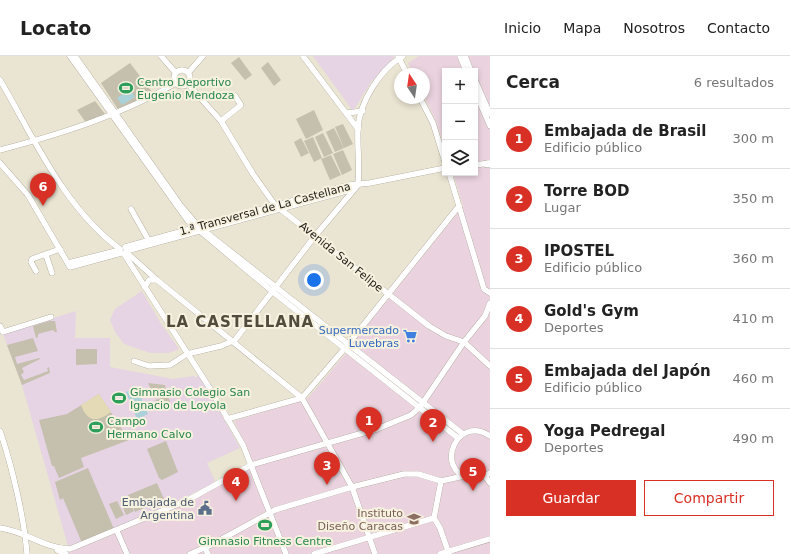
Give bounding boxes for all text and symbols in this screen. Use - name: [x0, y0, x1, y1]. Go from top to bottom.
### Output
- text: Locato: [20, 17, 91, 39]
- text: Inicio: [504, 20, 541, 36]
- text: Mapa: [563, 20, 601, 36]
- text: Nosotros: [623, 20, 685, 36]
- text: Contacto: [707, 20, 770, 36]
- north arrow: [394, 68, 430, 104]
- map controls: [442, 68, 478, 176]
- button: +: [442, 68, 478, 104]
- text: Cerca: [506, 72, 560, 92]
- text: 6 resultados: [694, 75, 774, 90]
- place label: Centro Deportivo Eugenio Mendoza: [137, 76, 234, 102]
- sports icon: Centro Deportivo Eugenio Mendoza: [118, 80, 134, 96]
- button: −: [442, 104, 478, 140]
- text: Embajada de Brasil: [544, 122, 706, 140]
- text: 1: [514, 131, 524, 146]
- text: 300 m: [732, 131, 774, 146]
- button: layers: [442, 140, 478, 176]
- text: Edificio público: [544, 140, 642, 155]
- pin: 6: [30, 173, 56, 206]
- street label: 1.ª Transversal de La Castellana: [178, 180, 352, 238]
- text: Torre BOD: [544, 182, 629, 200]
- text: 2: [514, 191, 524, 206]
- text: 350 m: [732, 191, 774, 206]
- text: Lugar: [544, 200, 581, 215]
- street label: Avenida San Felipe: [297, 219, 386, 295]
- text: IPOSTEL: [544, 242, 614, 260]
- text: 3: [514, 251, 524, 266]
- text: 360 m: [732, 251, 774, 266]
- text: Edificio público: [544, 260, 642, 275]
- your location: [304, 270, 324, 290]
- text: Gold's Gym: [544, 302, 639, 320]
- text: 4: [514, 311, 524, 326]
- text: 410 m: [732, 311, 774, 326]
- district label: LA CASTELLANA: [166, 313, 314, 331]
- text: Deportes: [544, 320, 603, 335]
- place label: Supermercado Luvebras: [319, 324, 399, 350]
- supermarket icon: Supermercado Luvebras: [402, 328, 418, 344]
- text: Embajada del Japón: [544, 362, 711, 380]
- text: 5: [514, 371, 524, 386]
- text: 460 m: [732, 371, 774, 386]
- text: Edificio público: [544, 380, 642, 395]
- place label: Gimnasio Colegio San Ignacio de Loyola: [130, 386, 250, 412]
- sports icon: Gimnasio Colegio San Ignacio de Loyola: [111, 390, 127, 406]
- pin: 1: [356, 407, 382, 440]
- pin: 2: [420, 409, 446, 442]
- place label: Campo Hermano Calvo: [107, 415, 192, 441]
- sports icon: Campo Hermano Calvo: [88, 419, 104, 435]
- text: Yoga Pedregal: [544, 422, 665, 440]
- text: 6: [514, 431, 524, 446]
- text: 490 m: [732, 431, 774, 446]
- text: Deportes: [544, 440, 603, 455]
- pin: 3: [314, 452, 340, 485]
- pin: 5: [460, 458, 486, 491]
- pin: 4: [223, 468, 249, 501]
- button: Guardar: [506, 480, 636, 516]
- button: Compartir: [644, 480, 774, 516]
- place label: Embajada de Argentina: [122, 496, 194, 522]
- public building icon: Embajada de Argentina: [197, 500, 213, 516]
- place label: Instituto Diseño Caracas: [318, 507, 403, 533]
- school or university icon: Instituto Diseño Caracas: [406, 511, 422, 527]
- sports icon: Gimnasio Fitness Centre: [257, 517, 273, 533]
- place label: Gimnasio Fitness Centre: [198, 535, 332, 548]

